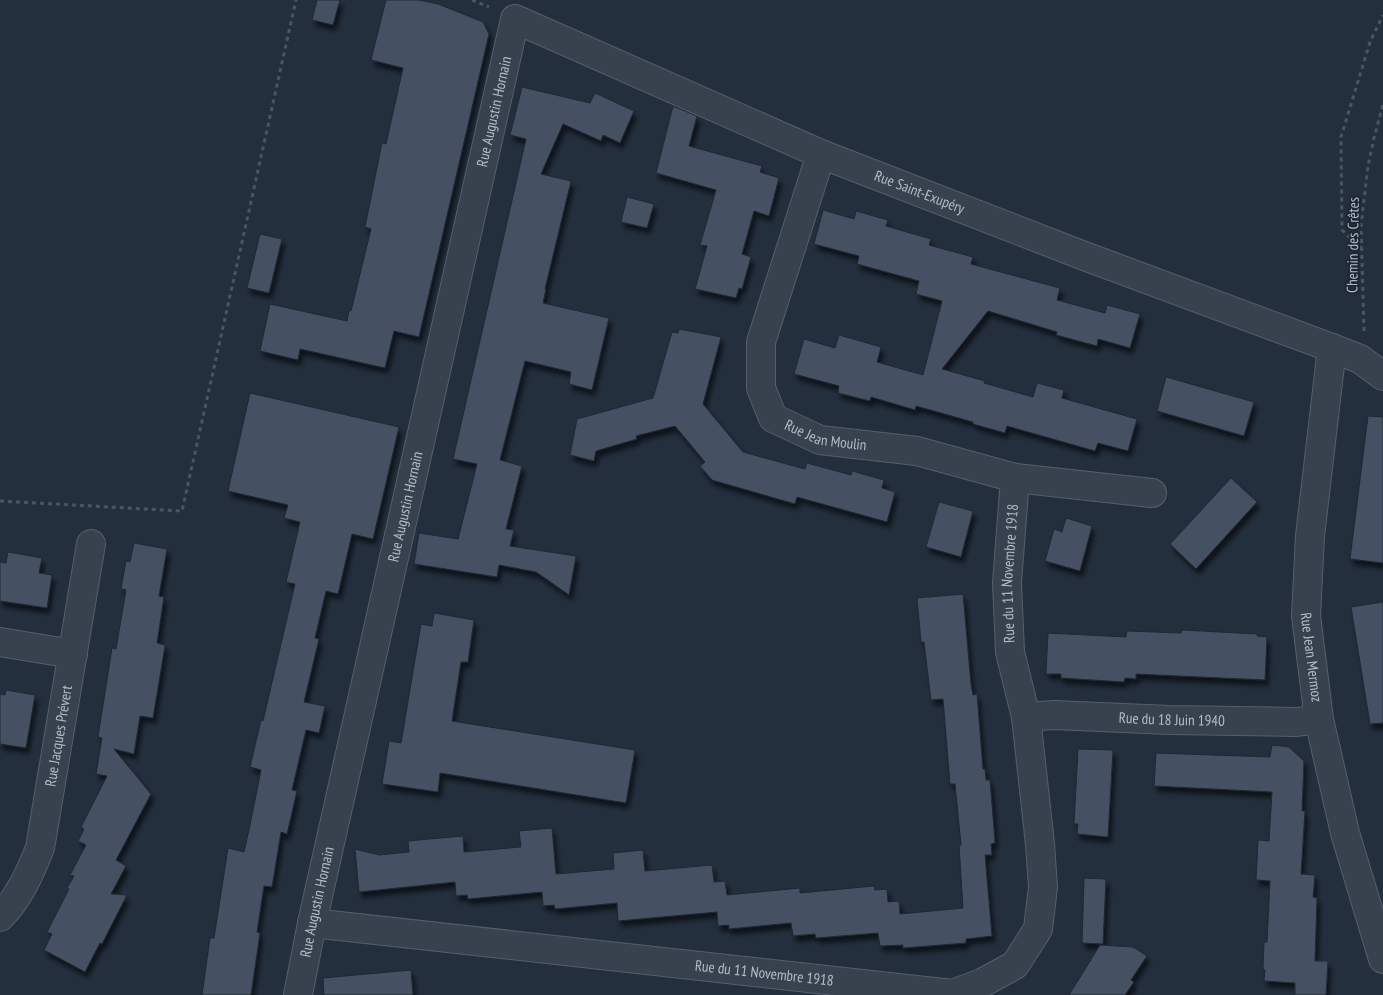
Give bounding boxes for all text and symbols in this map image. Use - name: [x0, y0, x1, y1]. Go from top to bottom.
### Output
- street label: Rue Augustin Hornain: [472, 54, 515, 169]
- street label: Rue Saint-Exupéry: [872, 166, 968, 218]
- street label: Chemin des Crêtes: [1342, 197, 1363, 293]
- street label: Rue Jean Moulin: [782, 415, 868, 454]
- street label: Rue Augustin Hornain: [383, 450, 427, 564]
- street label: Rue du 11 Novembre 1918: [997, 503, 1022, 643]
- street label: Rue Jean Mermoz: [1297, 611, 1327, 703]
- street label: Rue Jacques Prévert: [40, 684, 76, 788]
- street label: Rue du 18 Juin 1940: [1118, 708, 1225, 730]
- street label: Rue Augustin Hornain: [296, 845, 338, 959]
- street label: Rue du 11 Novembre 1918: [694, 956, 835, 990]

